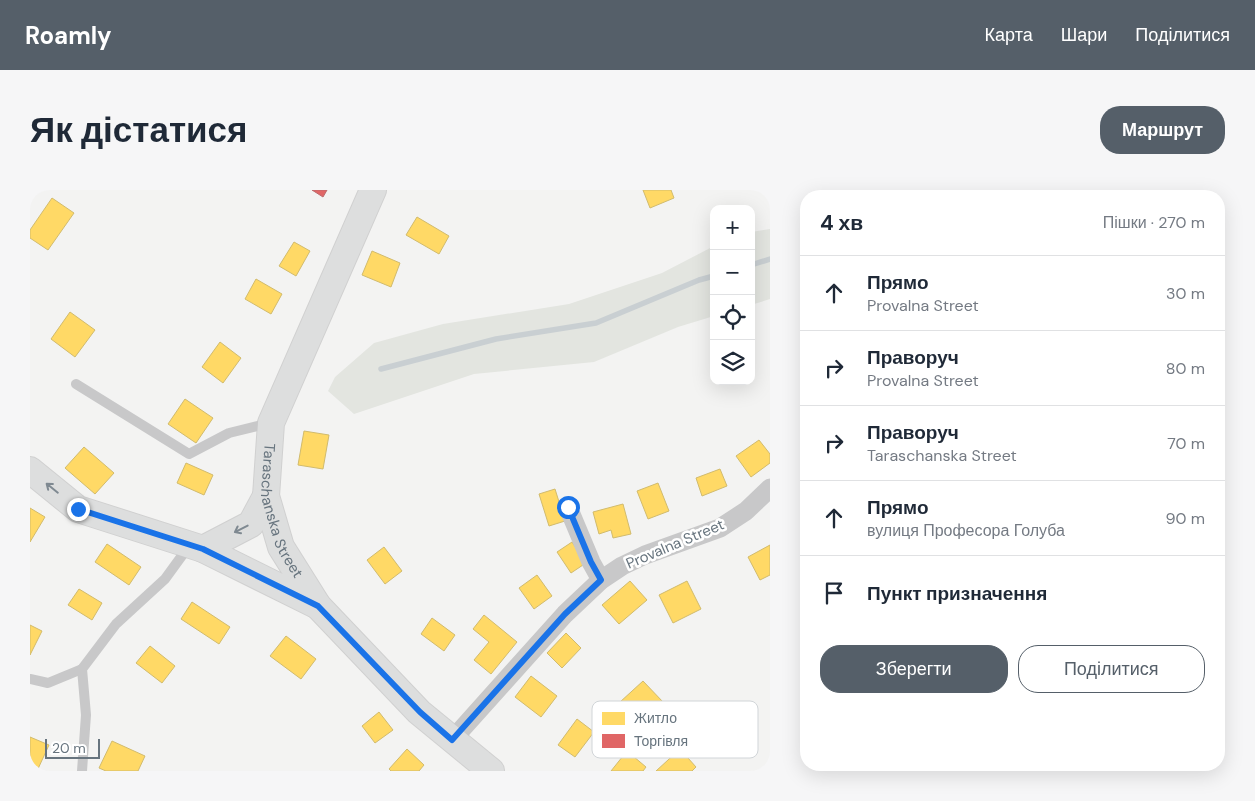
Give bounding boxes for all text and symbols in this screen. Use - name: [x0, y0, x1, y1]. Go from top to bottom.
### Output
- text: Roamly: [25, 20, 112, 51]
- text: Карта: [985, 23, 1033, 47]
- text: Шари: [1061, 23, 1107, 47]
- text: Поділитися: [1135, 23, 1230, 47]
- button: Маршрут: [1100, 106, 1225, 154]
- text: Як дістатися: [30, 107, 247, 153]
- map controls: [710, 205, 755, 385]
- button: +: [710, 205, 755, 250]
- text: 4 хв: [820, 209, 863, 237]
- text: Пішки · 270 m: [1103, 212, 1205, 233]
- button: −: [710, 250, 755, 295]
- text: Прямо: [867, 270, 929, 295]
- icon: ahead: [820, 279, 848, 307]
- text: 30 m: [1166, 283, 1205, 304]
- button: locate: [710, 295, 755, 340]
- text: Provalna Street: [867, 295, 979, 316]
- button: layers: [710, 340, 755, 385]
- text: Праворуч: [867, 345, 959, 370]
- icon: right: [820, 354, 848, 382]
- text: 80 m: [1166, 358, 1205, 379]
- text: Provalna Street: [867, 370, 979, 391]
- text: Праворуч: [867, 420, 959, 445]
- icon: right: [820, 429, 848, 457]
- text: 70 m: [1167, 433, 1205, 454]
- street label: Taraschanska Street: [256, 443, 308, 582]
- text: Taraschanska Street: [867, 445, 1017, 466]
- one-way arrow: [46, 482, 59, 493]
- text: Прямо: [867, 495, 929, 520]
- route start: [557, 496, 580, 519]
- route end: [67, 498, 90, 521]
- icon: ahead: [820, 504, 848, 532]
- text: 90 m: [1165, 508, 1205, 529]
- street label: Provalna Street: [623, 514, 727, 574]
- text: вулиця Професора Голуба: [867, 520, 1065, 541]
- one-way arrow: [234, 525, 249, 534]
- icon: arrive: [820, 579, 848, 607]
- text: Пункт призначення: [867, 581, 1047, 606]
- button: Зберегти: [820, 645, 1008, 693]
- button: Поділитися: [1018, 645, 1205, 693]
- legend: [592, 701, 758, 758]
- text: Житло: [634, 709, 677, 727]
- text: Торгівля: [634, 732, 688, 750]
- scale bar: [45, 736, 100, 759]
- text: 20 m: [52, 739, 86, 757]

